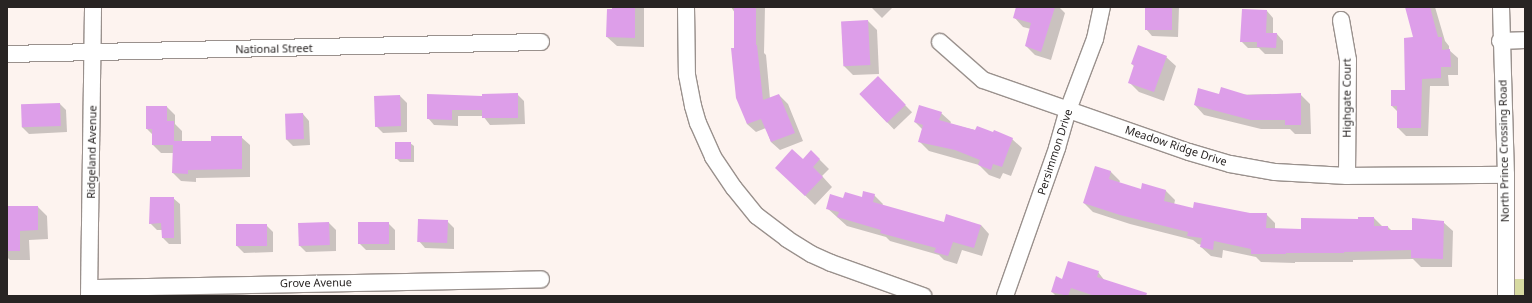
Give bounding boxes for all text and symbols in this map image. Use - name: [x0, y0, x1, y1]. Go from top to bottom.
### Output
- street label: National Street: [235, 42, 313, 56]
- street label: Highgate Court: [1340, 58, 1354, 138]
- street label: North Prince Crossing Road: [1496, 80, 1512, 222]
- street label: Ridgeland Avenue: [85, 105, 99, 199]
- street label: Persimmon Drive: [1035, 107, 1075, 197]
- street label: Meadow Ridge Drive: [1123, 123, 1229, 169]
- street label: Grove Avenue: [280, 276, 352, 290]

